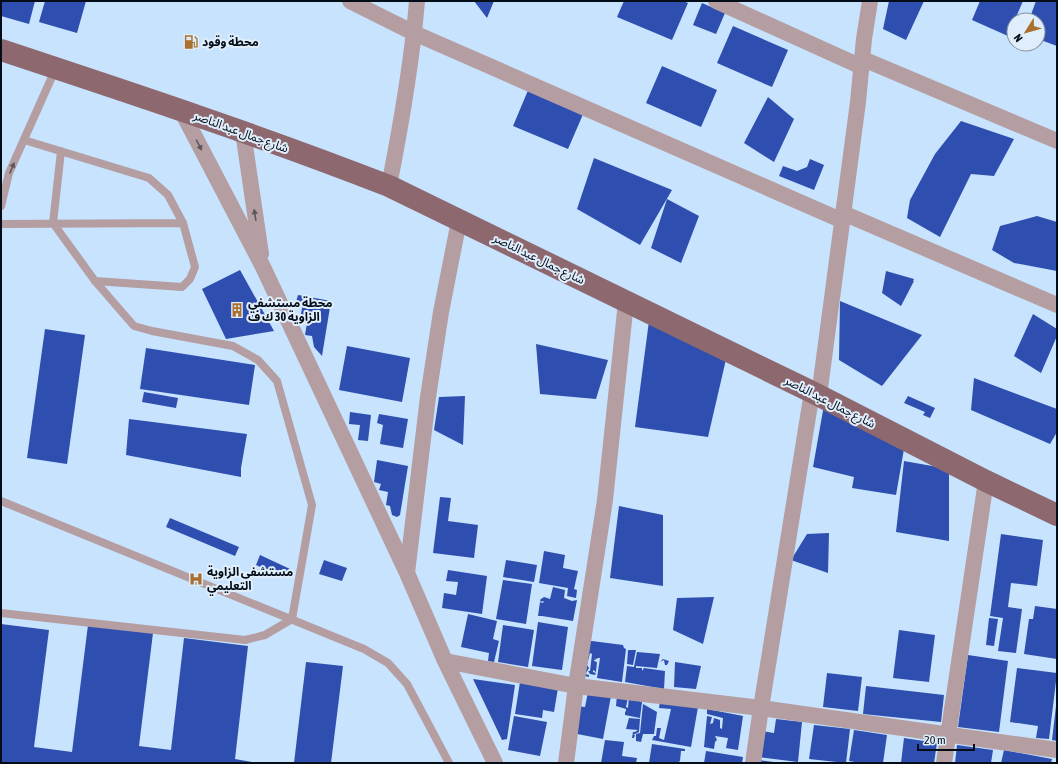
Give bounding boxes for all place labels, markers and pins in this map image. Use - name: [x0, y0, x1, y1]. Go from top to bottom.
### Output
- fuel station icon: محطة وقود: [183, 34, 199, 50]
- place label: محطة وقود: [202, 35, 259, 49]
- place label: محطة مستشفي الزاوية 30 ك ف: [248, 296, 333, 324]
- building icon: محطة مستشفي الزاوية 30 ك ف: [229, 302, 245, 318]
- place label: مستشفى الزاوية التعليمي: [207, 565, 293, 596]
- hospital icon: مستشفى الزاوية التعليمي: [188, 571, 204, 587]

